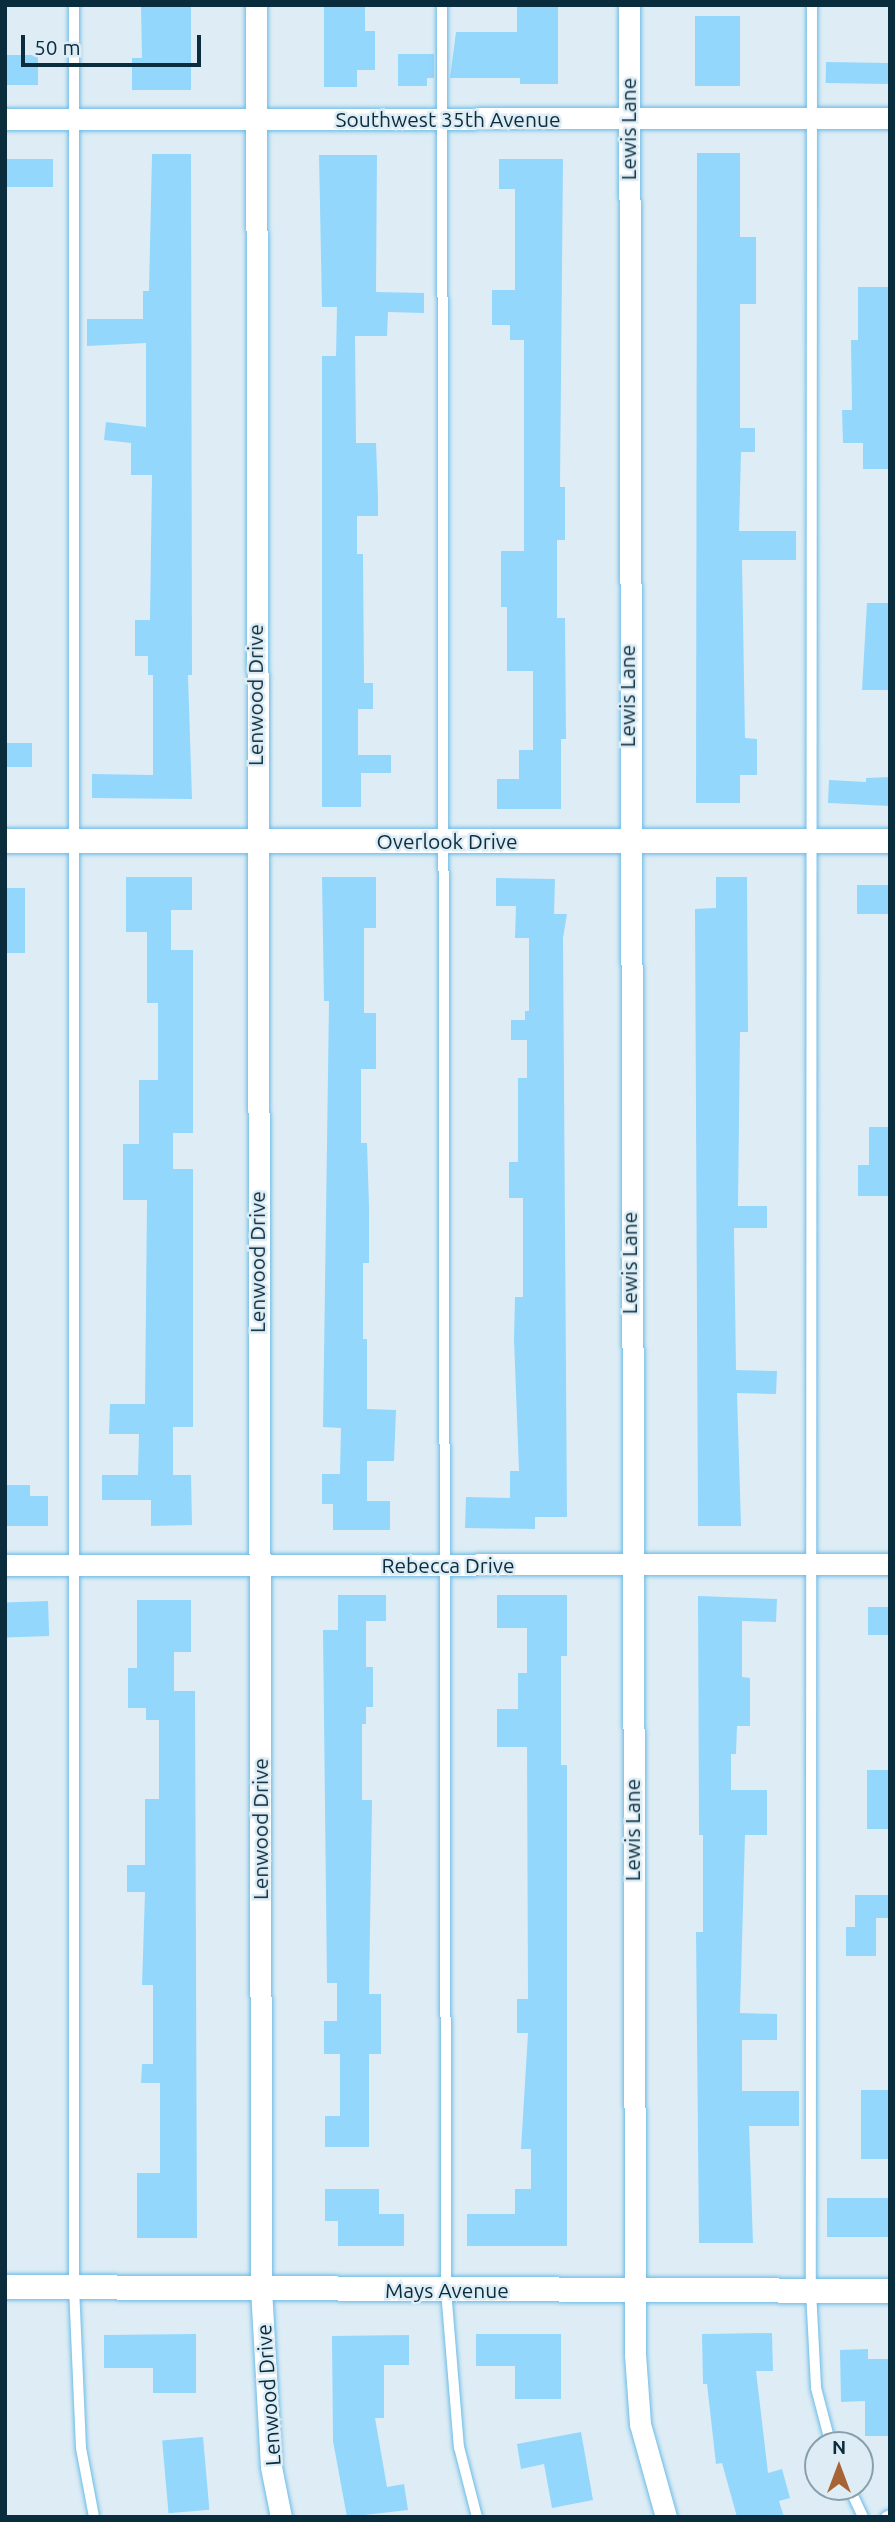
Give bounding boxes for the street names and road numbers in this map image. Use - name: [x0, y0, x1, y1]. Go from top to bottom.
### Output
- street label: Lewis Lane: [615, 78, 641, 180]
- street label: Southwest 35th Avenue: [335, 106, 561, 132]
- street label: Lenwood Drive: [242, 624, 268, 766]
- street label: Lewis Lane: [614, 645, 640, 747]
- street label: Overlook Drive: [376, 828, 518, 854]
- street label: Lenwood Drive: [244, 1191, 270, 1333]
- street label: Lewis Lane: [616, 1212, 642, 1314]
- street label: Rebecca Drive: [381, 1552, 515, 1578]
- street label: Lenwood Drive: [247, 1758, 273, 1900]
- street label: Lewis Lane: [619, 1779, 645, 1881]
- street label: Mays Avenue: [385, 2277, 509, 2303]
- street label: Lenwood Drive: [250, 2323, 286, 2467]

